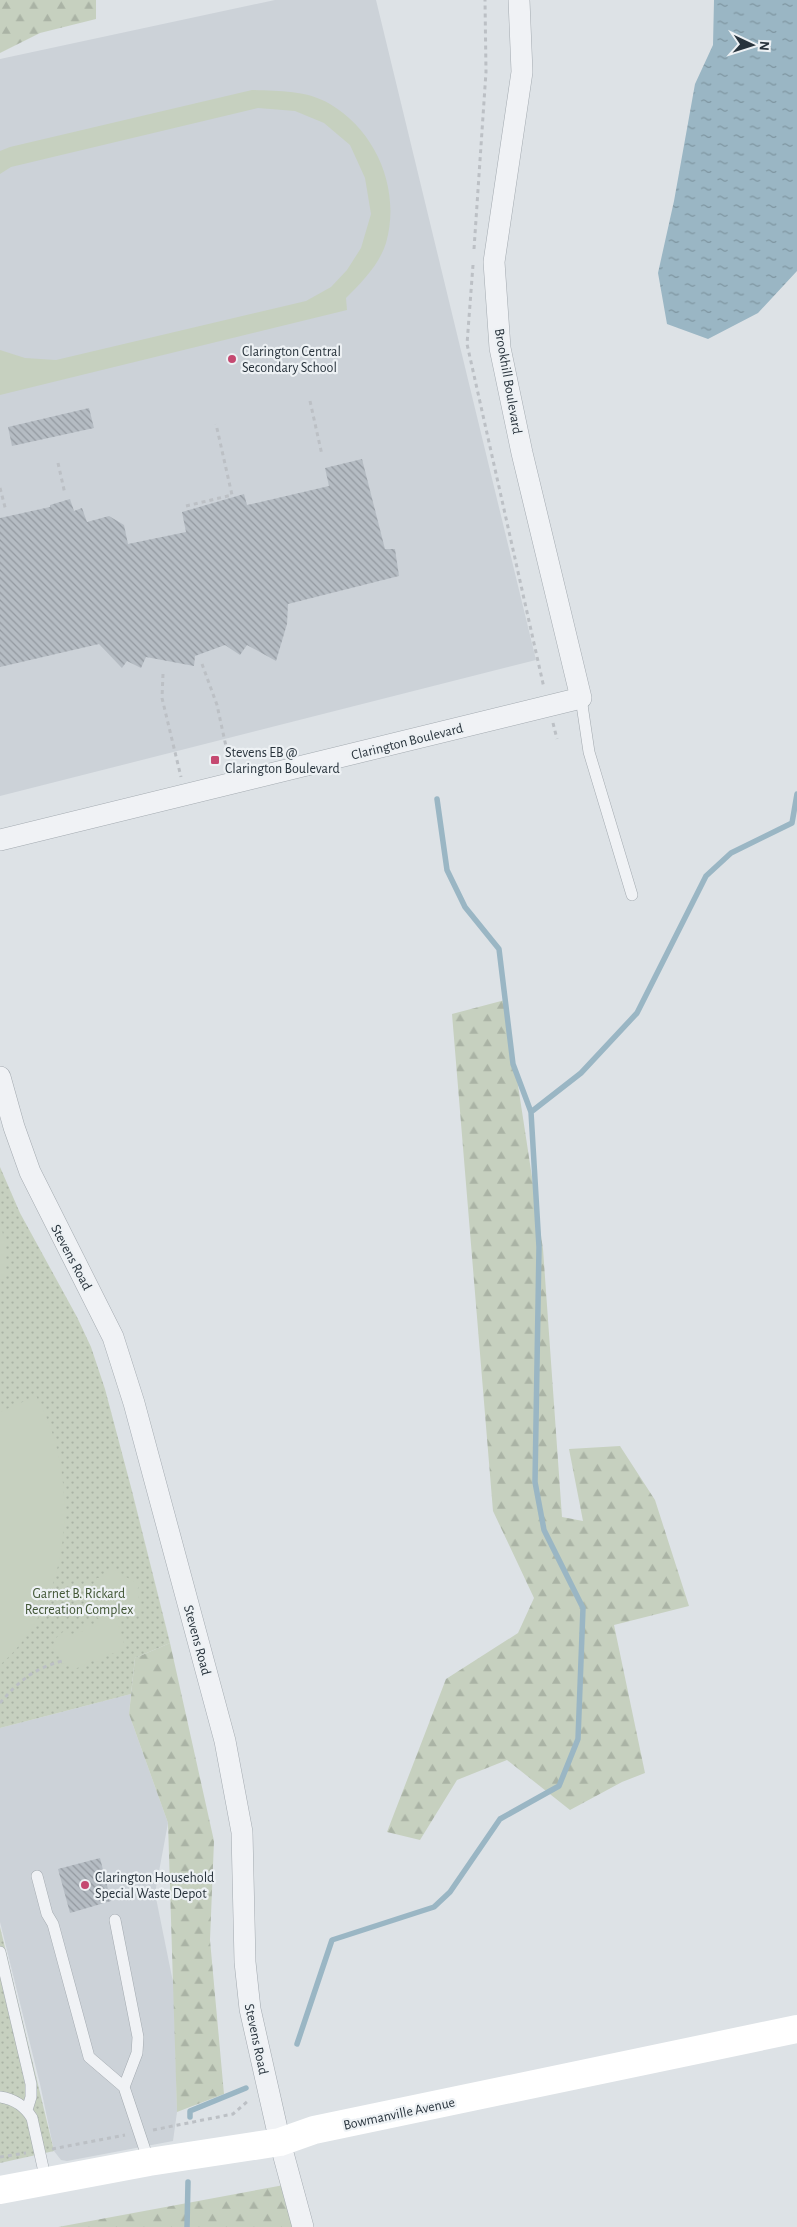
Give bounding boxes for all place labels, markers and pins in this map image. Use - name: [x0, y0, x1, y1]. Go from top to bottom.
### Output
- place label: Clarington Central Secondary School: [242, 345, 341, 375]
- marker: Clarington Central Secondary School: [226, 353, 238, 365]
- place label: Stevens EB @ Clarington Boulevard: [225, 746, 340, 776]
- marker: Stevens EB @ Clarington Boulevard: [209, 754, 221, 766]
- place label: Clarington Household Special Waste Depot: [95, 1871, 214, 1901]
- marker: Clarington Household Special Waste Depot: [79, 1879, 91, 1891]

